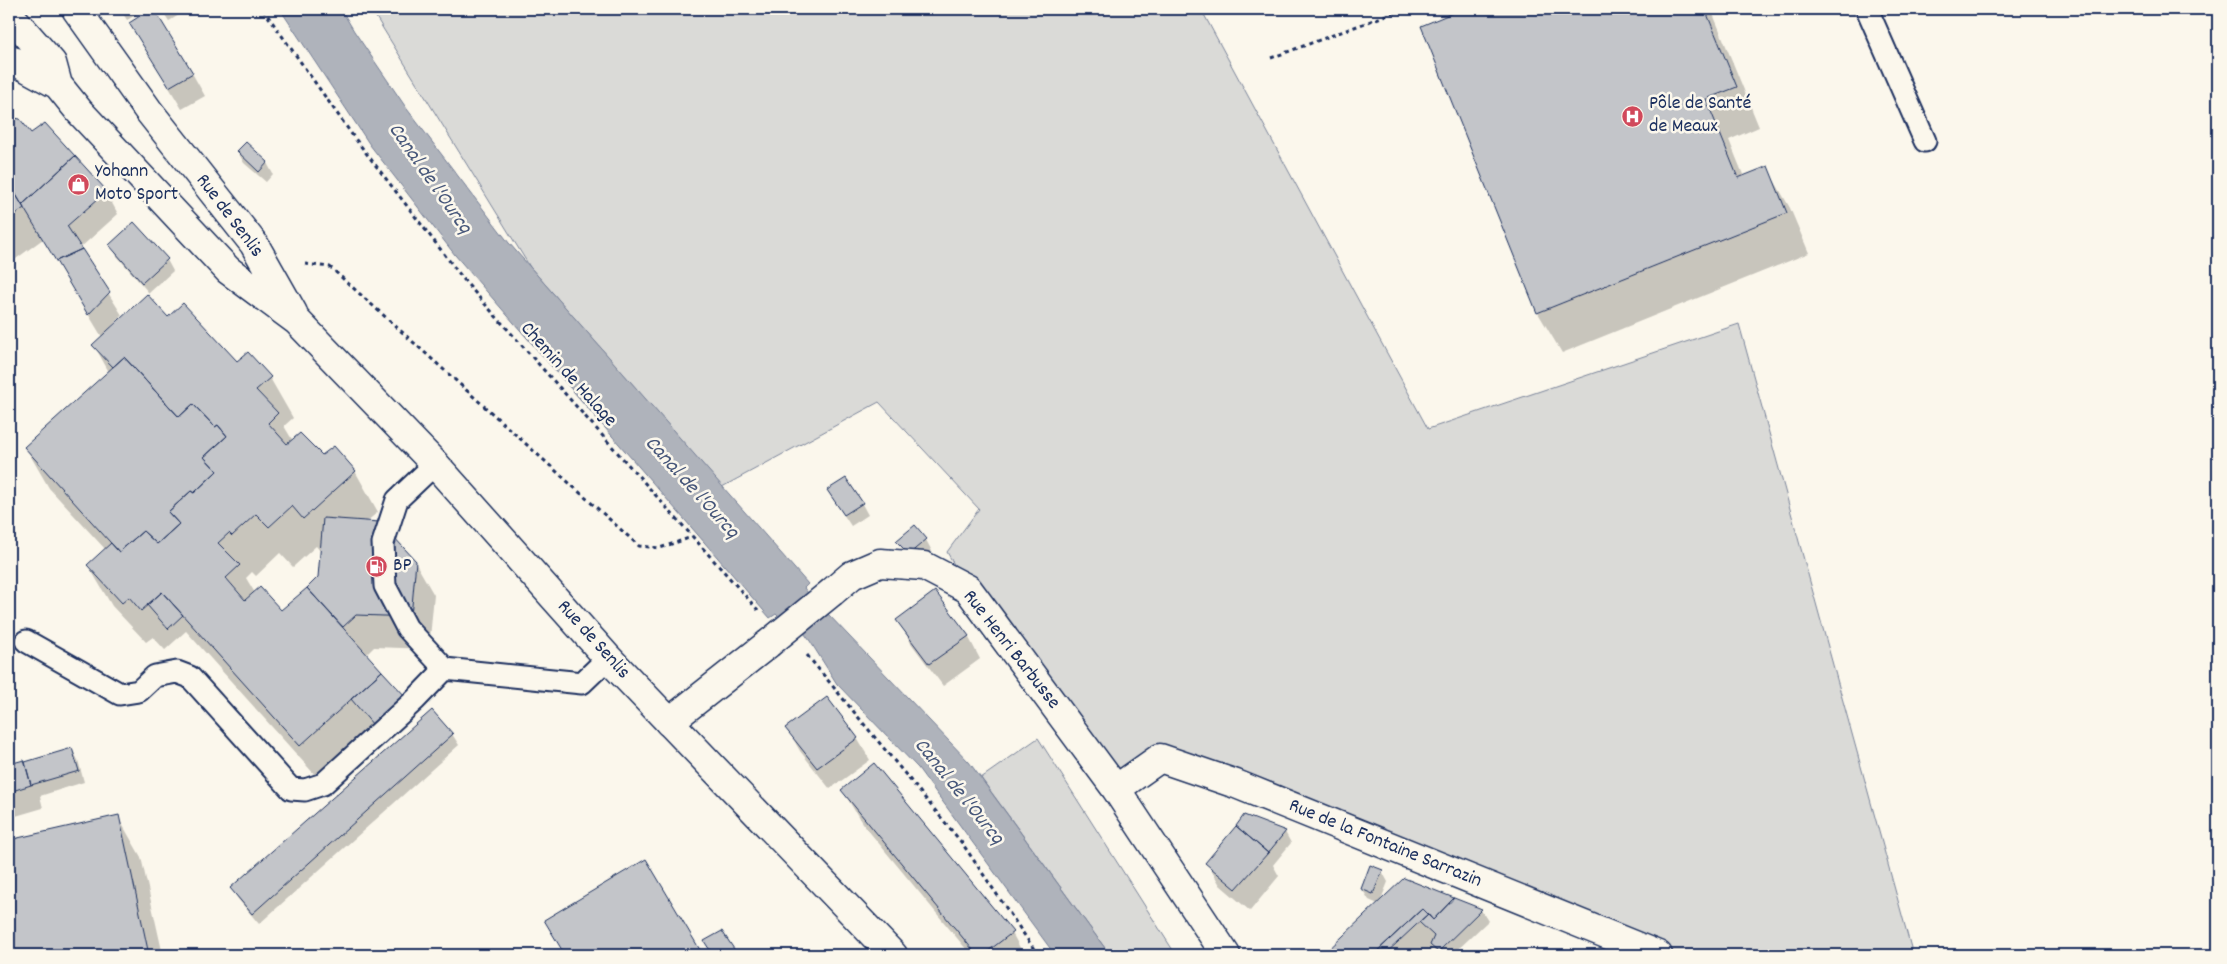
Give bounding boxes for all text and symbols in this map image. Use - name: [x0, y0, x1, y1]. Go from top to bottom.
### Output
- place label: Pôle de Santé de Meaux: [1649, 90, 1751, 141]
- hospital icon: Pôle de Santé de Meaux: [1621, 104, 1645, 128]
- water label: Canal de l'Ourcq: [380, 117, 479, 241]
- place label: Yohann Moto Sport: [95, 158, 178, 209]
- street label: Rue de Senlis: [188, 168, 270, 264]
- shop icon: Yohann Moto Sport: [67, 172, 91, 196]
- street label: Chemin de Halage: [513, 316, 623, 434]
- water label: Canal de l'Ourcq: [637, 430, 746, 547]
- place label: BP: [393, 552, 412, 580]
- fuel station icon: BP: [365, 554, 389, 578]
- street label: Rue Henri Barbusse: [955, 584, 1067, 716]
- street label: Rue de Senlis: [550, 594, 636, 686]
- water label: Canal de l'Ourcq: [906, 732, 1011, 852]
- street label: Rue de la Fontaine Sarrazin: [1284, 792, 1486, 896]

